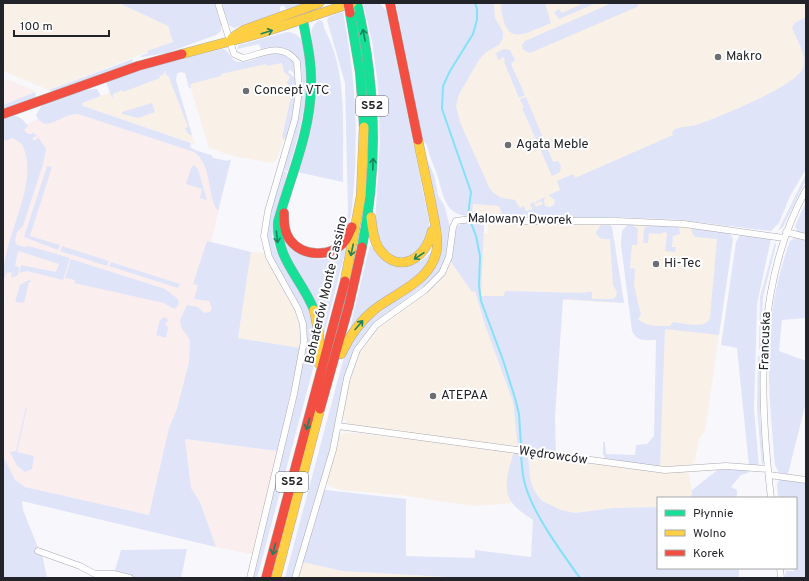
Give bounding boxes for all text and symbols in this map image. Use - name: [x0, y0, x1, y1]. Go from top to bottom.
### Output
- scale bar: [14, 12, 109, 38]
- text: 100 m: [20, 19, 53, 35]
- one-way arrow: [260, 28, 273, 35]
- one-way arrow: [359, 29, 367, 42]
- place label: Makro: [726, 49, 762, 65]
- marker: Makro: [713, 52, 723, 62]
- place label: Concept VTC: [254, 83, 329, 99]
- marker: Concept VTC: [241, 86, 251, 96]
- road number: S52: [356, 96, 388, 116]
- place label: Agata Meble: [516, 137, 589, 153]
- marker: Agata Meble: [503, 140, 513, 150]
- one-way arrow: [369, 158, 377, 171]
- street label: Malowany Dworek: [468, 211, 573, 229]
- street label: Bohaterów Monte Cassino: [302, 214, 352, 366]
- one-way arrow: [274, 230, 281, 243]
- one-way arrow: [348, 243, 356, 256]
- one-way arrow: [413, 252, 424, 261]
- place label: Hi-Tec: [664, 256, 701, 272]
- marker: Hi-Tec: [651, 259, 661, 269]
- street label: Francuska: [757, 311, 775, 371]
- one-way arrow: [354, 320, 363, 330]
- place label: ATEPAA: [441, 388, 488, 404]
- marker: ATEPAA: [428, 391, 438, 401]
- one-way arrow: [303, 417, 311, 430]
- street label: Wędrowców: [518, 443, 588, 469]
- road number: S52: [276, 472, 308, 492]
- legend: [657, 497, 797, 569]
- text: Płynnie: [693, 506, 733, 522]
- text: Wolno: [693, 526, 727, 542]
- one-way arrow: [270, 543, 277, 556]
- text: Korek: [693, 546, 724, 562]

